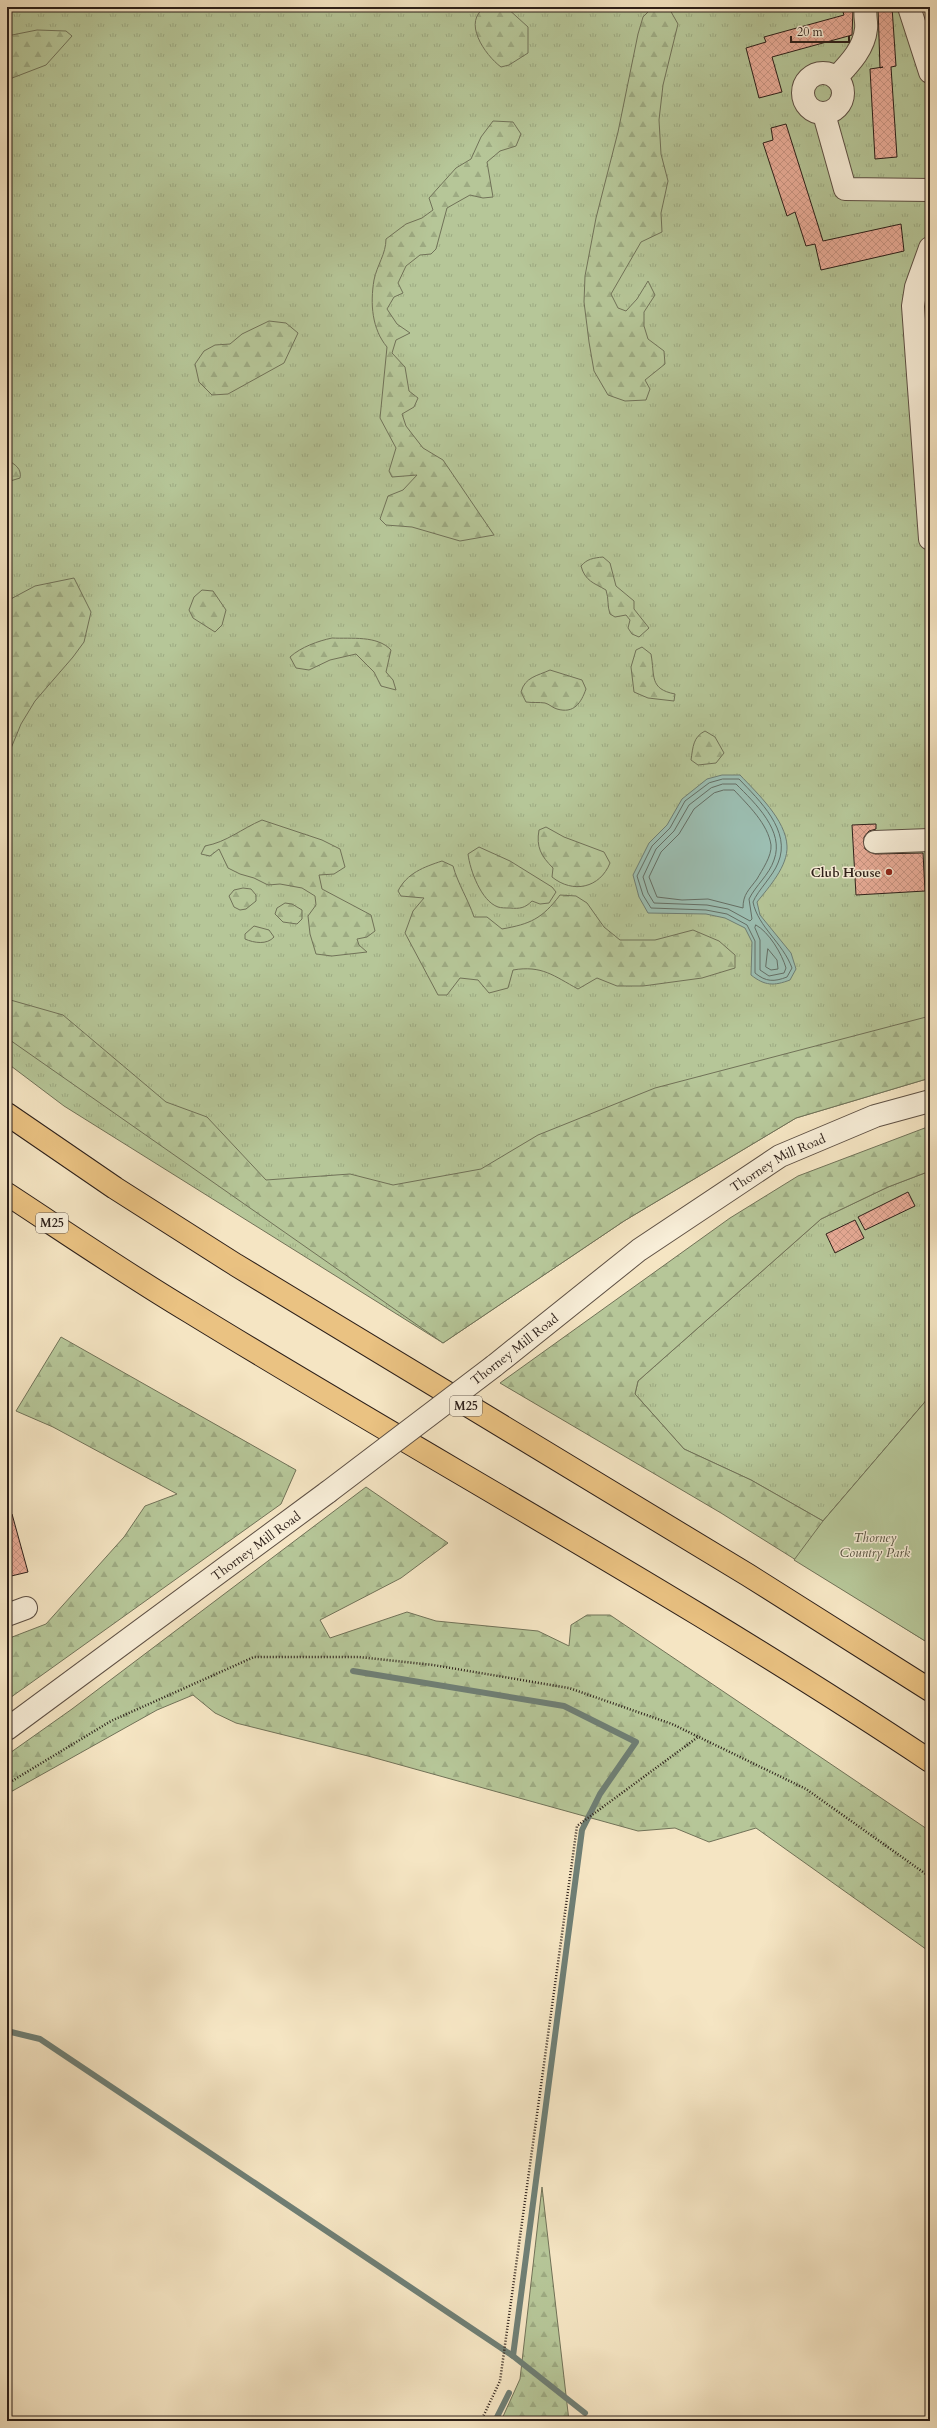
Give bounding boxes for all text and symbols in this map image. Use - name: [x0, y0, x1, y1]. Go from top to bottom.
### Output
- scale bar: [791, 18, 849, 44]
- text: 20 m: [797, 24, 824, 40]
- place label: Club House: [811, 864, 881, 882]
- marker: Club House: [884, 867, 894, 877]
- street label: Thorney Mill Road: [727, 1130, 828, 1197]
- road number: M25: [36, 1213, 68, 1233]
- street label: Thorney Mill Road: [467, 1310, 562, 1390]
- road number: M25: [450, 1396, 482, 1416]
- street label: Thorney Mill Road: [208, 1507, 305, 1585]
- park label: Thorney Country Park: [840, 1529, 911, 1562]

